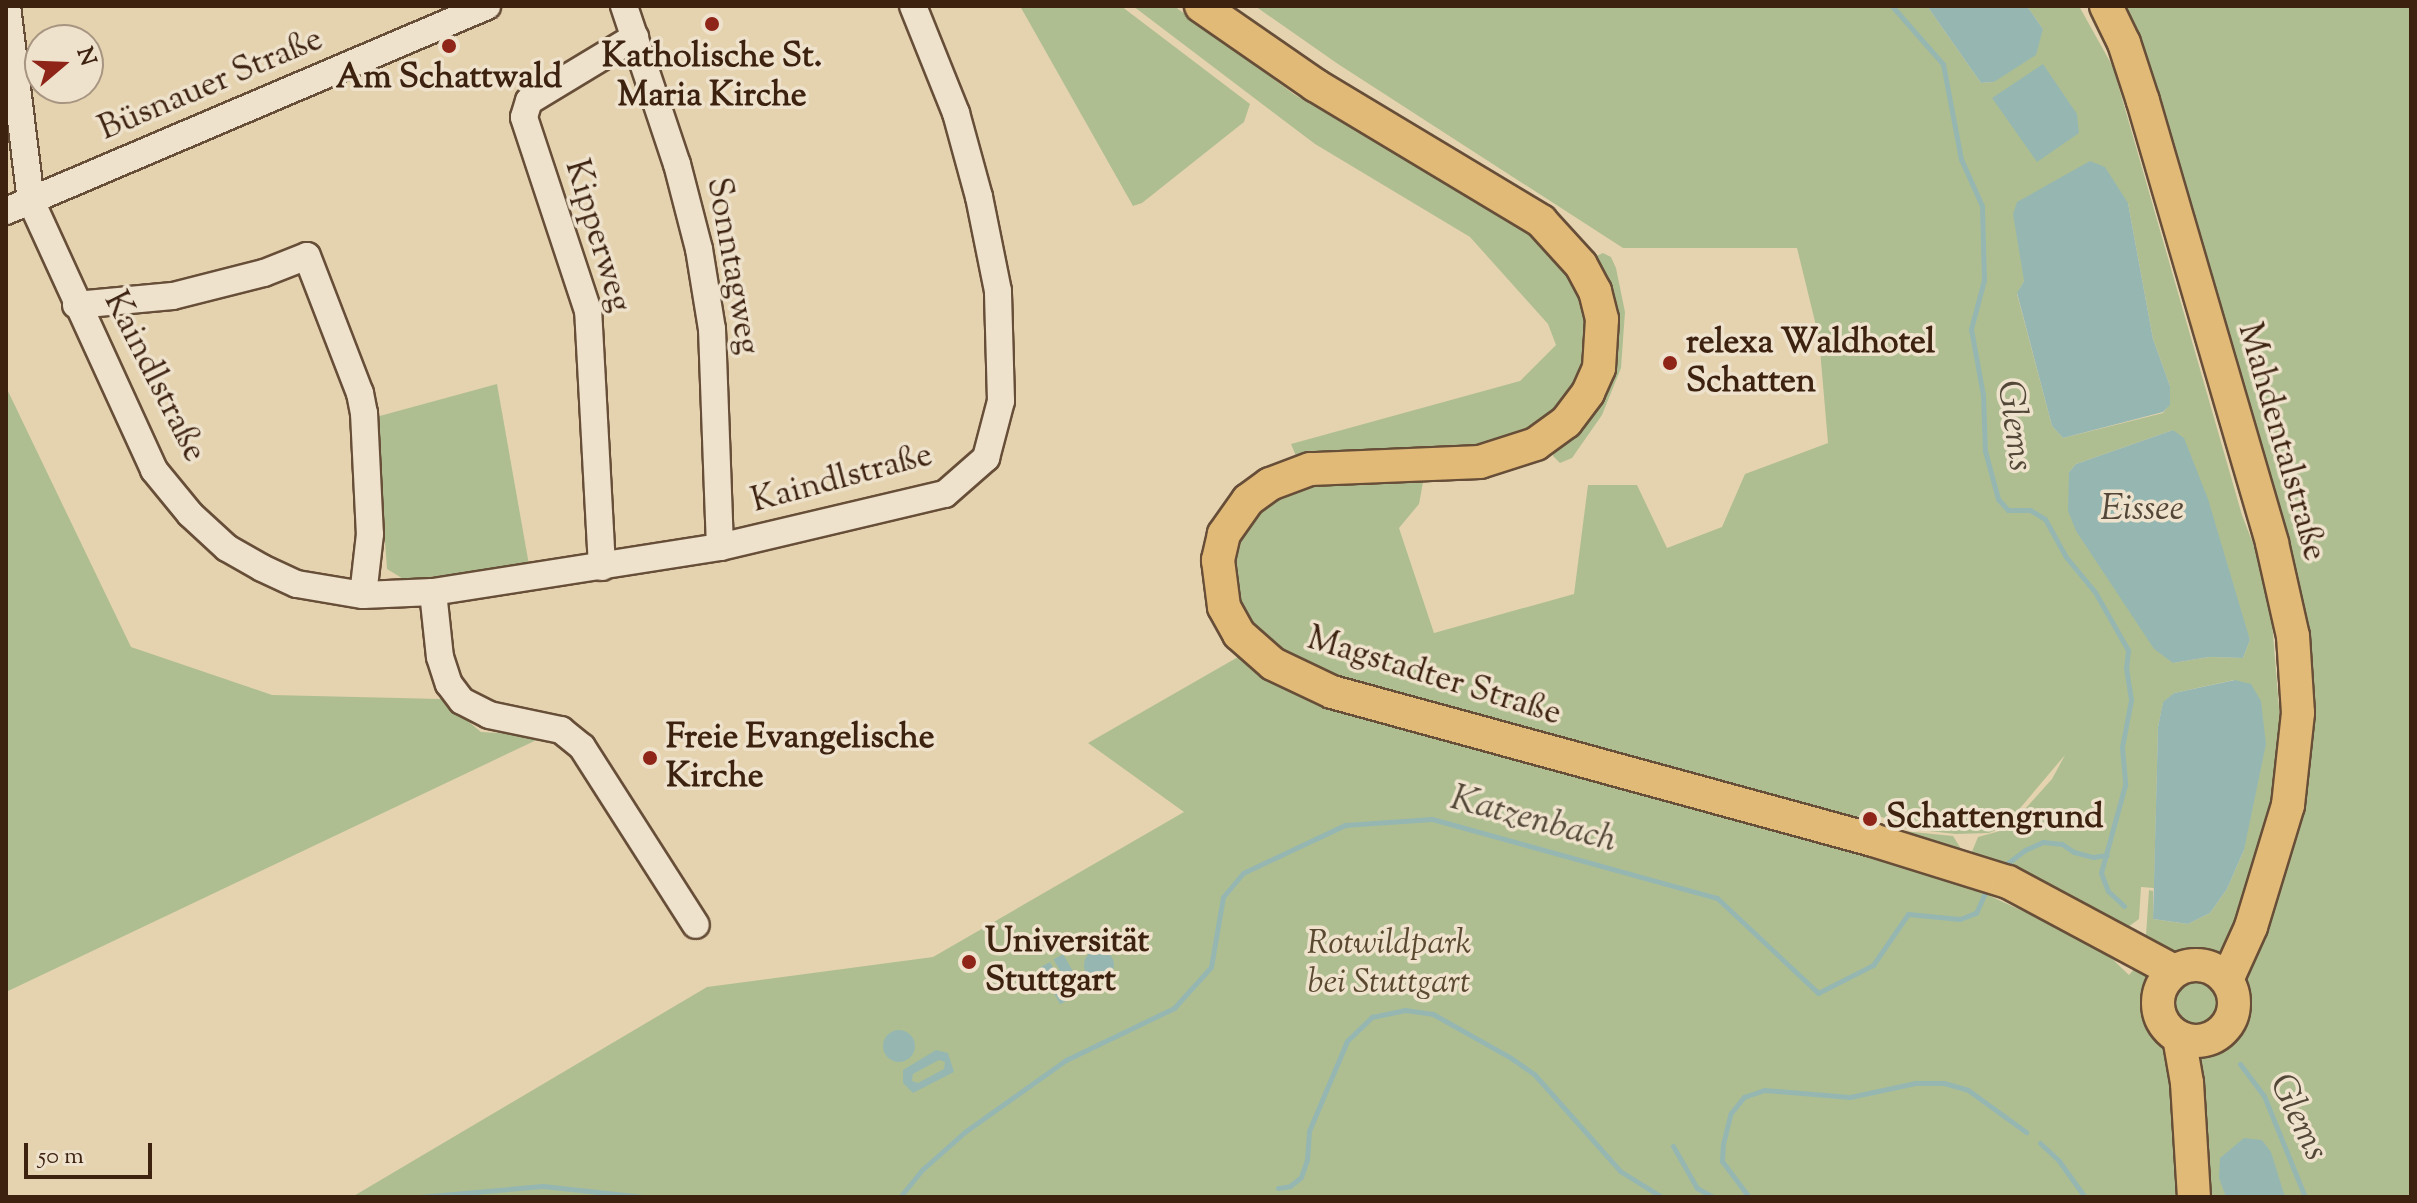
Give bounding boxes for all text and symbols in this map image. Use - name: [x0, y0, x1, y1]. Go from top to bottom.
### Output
- marker: Katholische St. Maria Kirche: [703, 15, 721, 33]
- street label: Büsnauer Straße: [93, 19, 329, 151]
- north arrow: [24, 24, 104, 104]
- marker: Am Schattwald: [440, 37, 458, 55]
- place label: Katholische St. Maria Kirche: [602, 37, 822, 116]
- text: N: [67, 43, 103, 70]
- place label: Am Schattwald: [336, 59, 562, 99]
- street label: Kipperweg: [555, 155, 639, 317]
- street label: Sonntagweg: [696, 174, 768, 358]
- street label: Kaindlstraße: [94, 285, 214, 469]
- street label: Mahdentalstraße: [2228, 319, 2334, 565]
- place label: relexa Waldhotel Schatten: [1686, 323, 1935, 402]
- marker: relexa Waldhotel Schatten: [1661, 354, 1679, 372]
- water label: Glems: [1985, 378, 2041, 474]
- street label: Kaindlstraße: [747, 435, 937, 523]
- water label: Eissee: [2100, 489, 2184, 533]
- street label: Magstadter Straße: [1302, 619, 1566, 735]
- place label: Freie Evangelische Kirche: [666, 718, 934, 798]
- marker: Freie Evangelische Kirche: [641, 749, 659, 767]
- water label: Katzenbach: [1445, 778, 1621, 864]
- place label: Schattengrund: [1886, 799, 2103, 839]
- marker: Schattengrund: [1861, 810, 1879, 828]
- place label: Universität Stuttgart: [985, 922, 1149, 1002]
- park label: Rotwildpark bei Stuttgart: [1307, 924, 1471, 1004]
- marker: Universität Stuttgart: [960, 953, 978, 971]
- water label: Glems: [2258, 1068, 2336, 1168]
- scale bar: [28, 1127, 156, 1177]
- text: 50 m: [38, 1140, 84, 1174]

